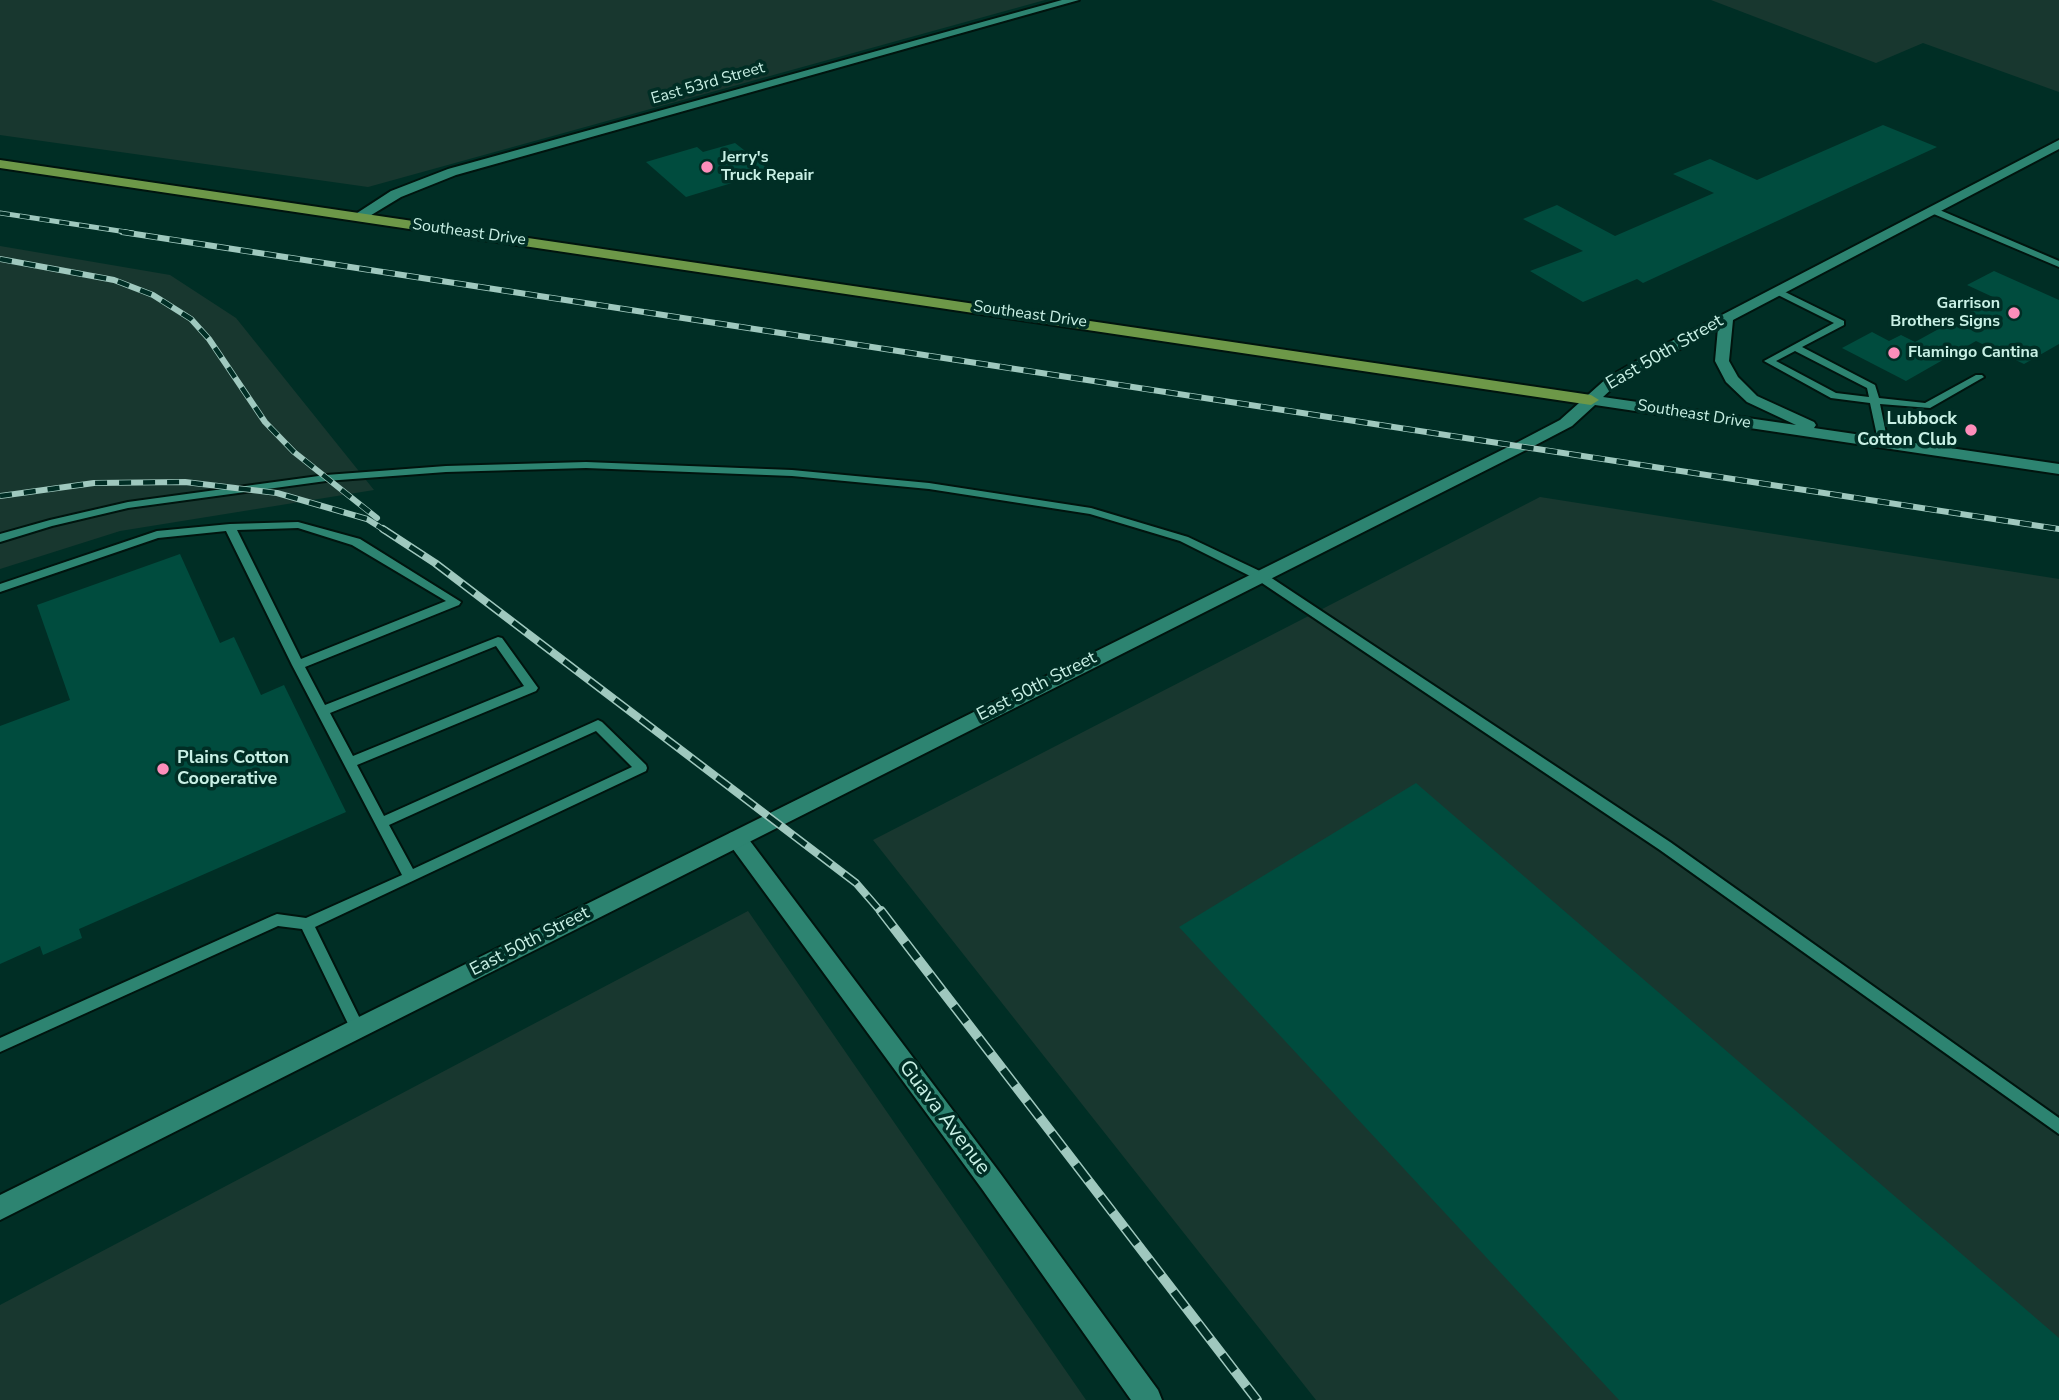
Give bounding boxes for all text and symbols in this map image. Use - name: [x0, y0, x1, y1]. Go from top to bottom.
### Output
- street label: East 53rd Street: [649, 59, 767, 109]
- place label: Jerry's Truck Repair: [721, 148, 814, 186]
- marker: Jerry's Truck Repair: [699, 159, 715, 175]
- street label: Southeast Drive: [411, 216, 527, 250]
- place label: Garrison Brothers Signs: [1890, 294, 2000, 332]
- street label: Southeast Drive: [972, 298, 1088, 332]
- marker: Garrison Brothers Signs: [2006, 305, 2022, 321]
- street label: East 50th Street: [1603, 311, 1727, 395]
- place label: Flamingo Cantina: [1908, 343, 2039, 363]
- marker: Flamingo Cantina: [1886, 345, 1902, 361]
- street label: Southeast Drive: [1636, 397, 1752, 433]
- place label: Lubbock Cotton Club: [1857, 409, 1957, 452]
- marker: Lubbock Cotton Club: [1963, 422, 1979, 438]
- street label: East 50th Street: [974, 648, 1100, 726]
- place label: Plains Cotton Cooperative: [177, 748, 289, 790]
- marker: Plains Cotton Cooperative: [155, 761, 171, 777]
- street label: East 50th Street: [467, 903, 593, 981]
- street label: Guava Avenue: [893, 1056, 995, 1180]

